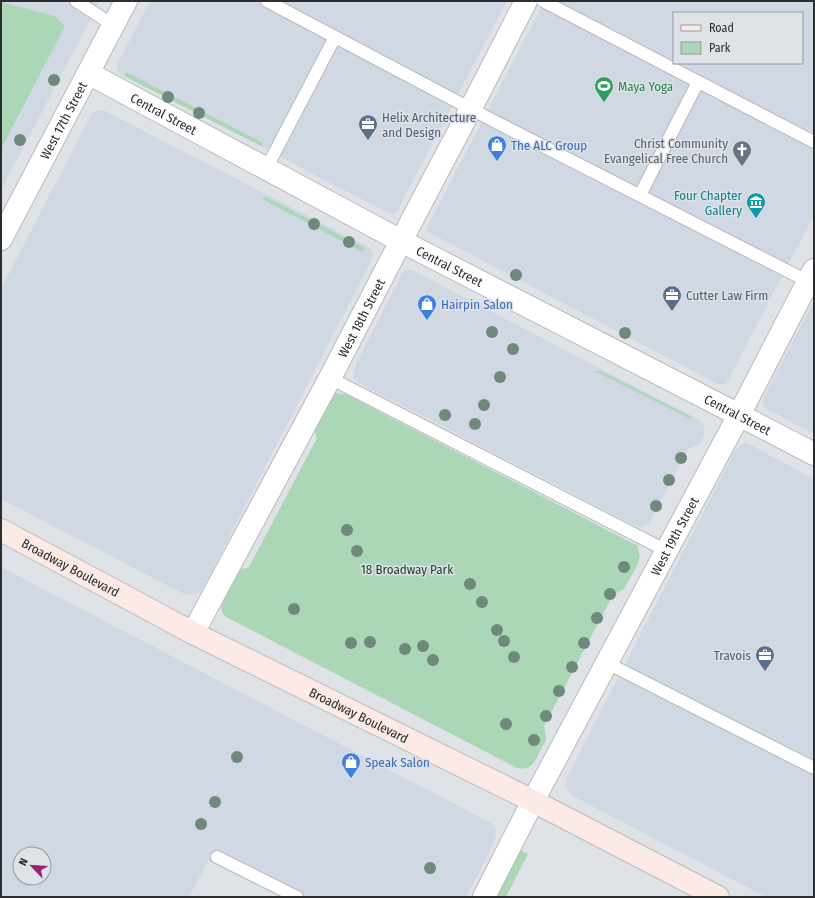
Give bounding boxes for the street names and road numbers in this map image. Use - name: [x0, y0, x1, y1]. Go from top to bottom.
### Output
- street label: West 17th Street: [37, 78, 90, 162]
- street label: Central Street: [128, 90, 200, 138]
- street label: Central Street: [414, 243, 486, 290]
- street label: West 18th Street: [334, 275, 388, 360]
- street label: Central Street: [702, 391, 774, 438]
- street label: West 19th Street: [647, 494, 702, 578]
- street label: Broadway Boulevard: [19, 535, 122, 600]
- street label: Broadway Boulevard: [307, 684, 411, 746]

